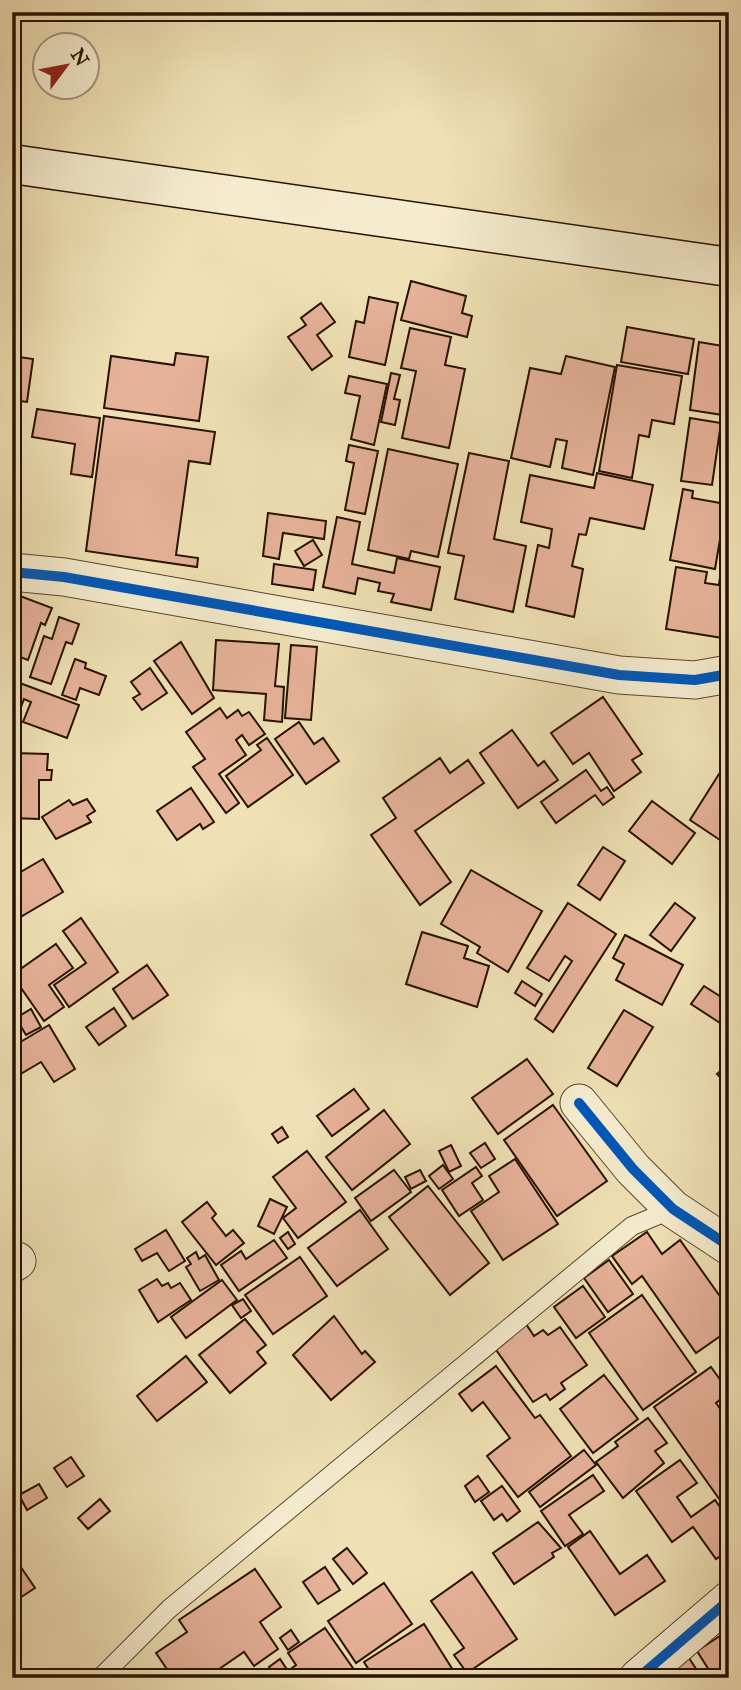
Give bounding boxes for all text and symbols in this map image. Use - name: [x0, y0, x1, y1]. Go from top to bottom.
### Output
- north arrow: [32, 32, 102, 102]
- text: N: [66, 44, 94, 70]

